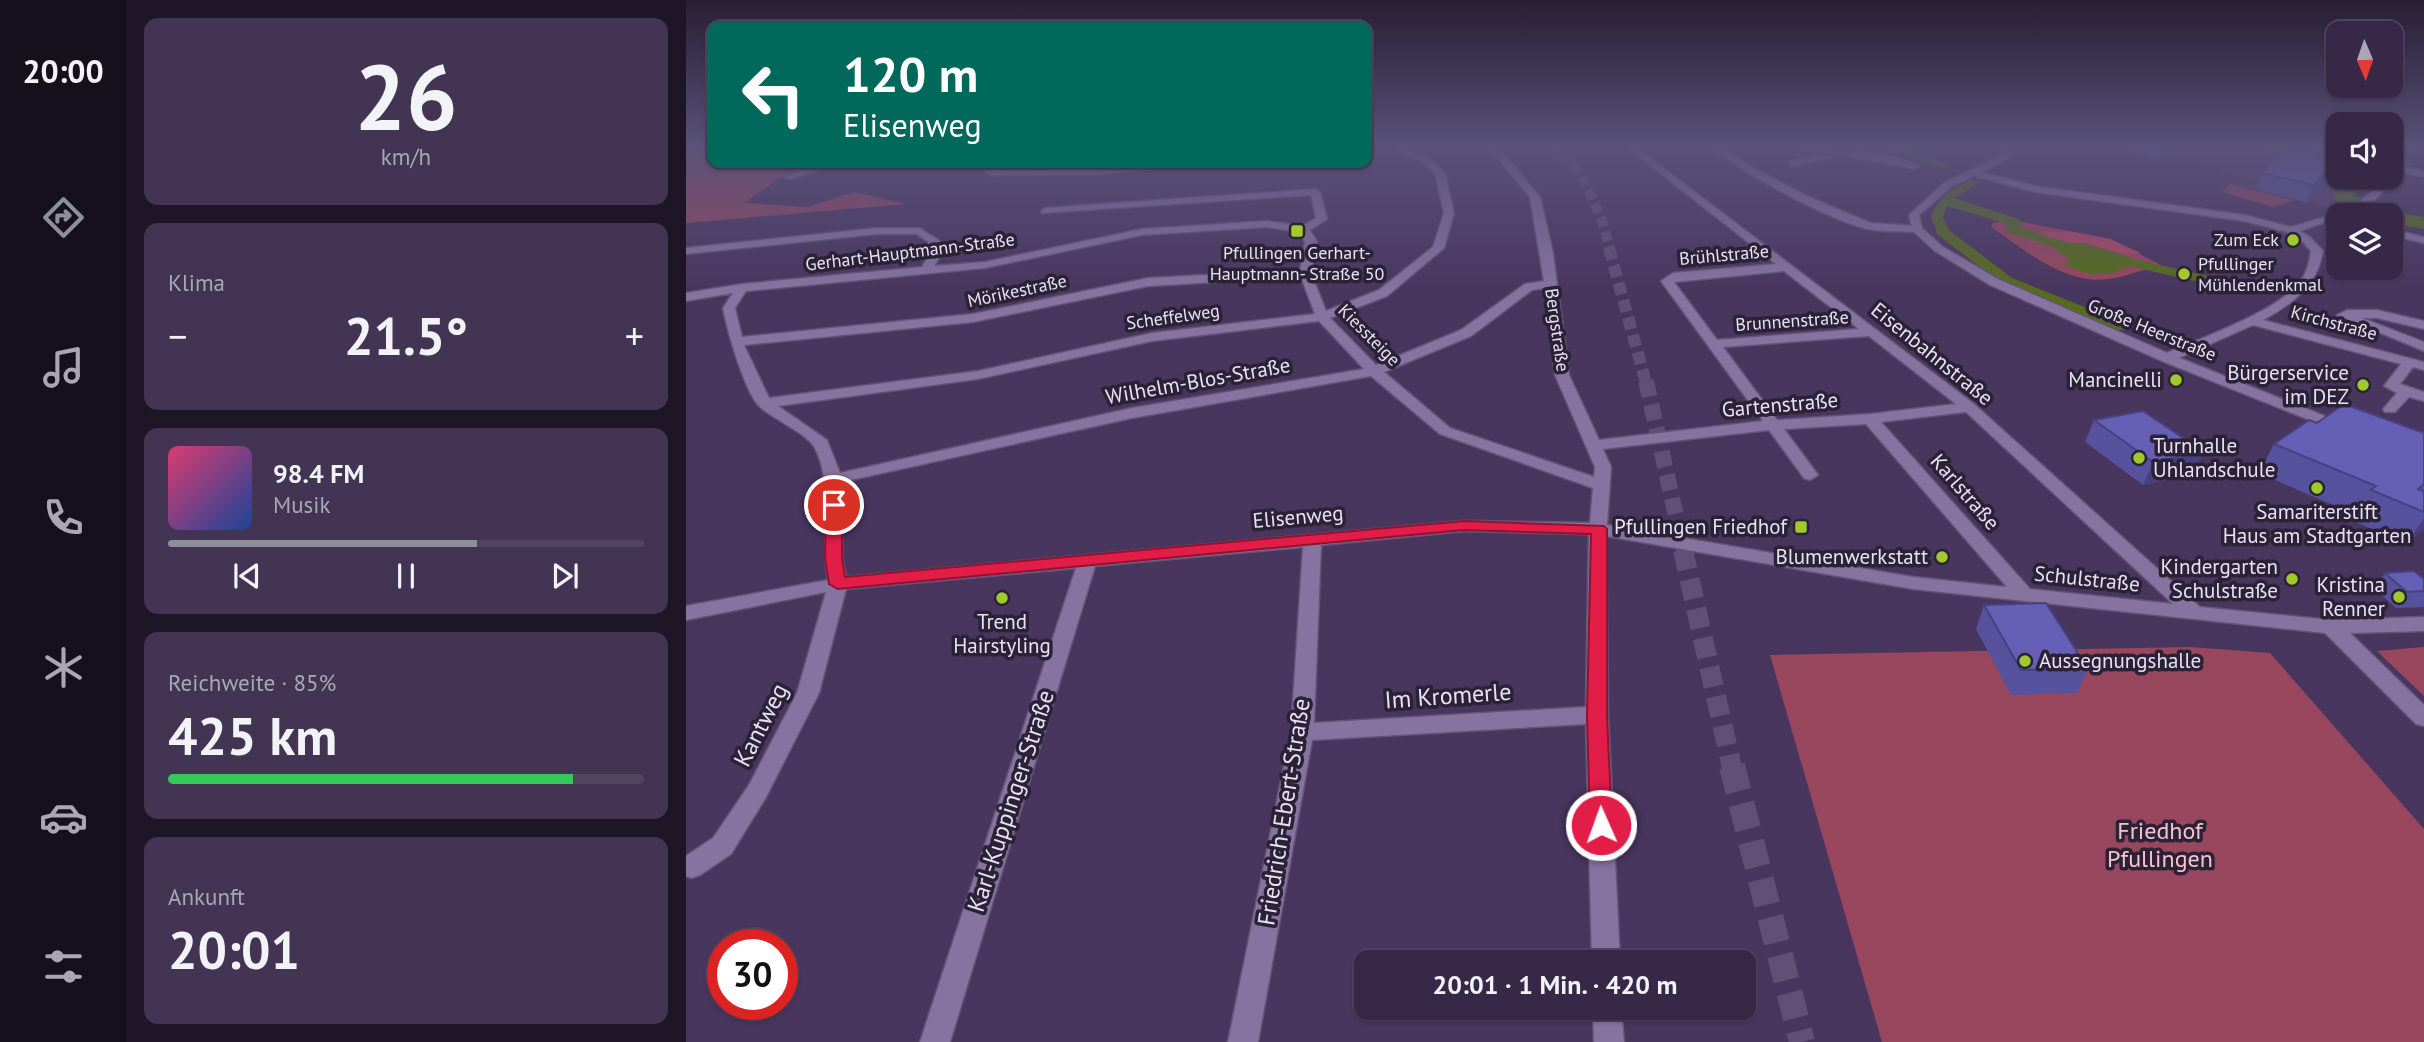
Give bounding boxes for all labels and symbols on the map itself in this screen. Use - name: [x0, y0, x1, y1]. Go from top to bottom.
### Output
- north arrow: [2326, 21, 2403, 98]
- marker: Pfullingen Gerhart- Hauptmann- Straße 50: [1289, 223, 1305, 239]
- street label: Gerhart-Hauptmann-Straße: [804, 227, 1016, 276]
- place label: Zum Eck: [2214, 228, 2279, 251]
- marker: Zum Eck: [2285, 232, 2301, 248]
- street label: Brühlstraße: [1678, 239, 1770, 270]
- place label: Pfullingen Gerhart- Hauptmann- Straße 50: [1210, 241, 1384, 285]
- place label: Pfullinger Mühlendenkmal: [2198, 252, 2323, 296]
- marker: Pfullinger Mühlendenkmal: [2176, 266, 2192, 282]
- street label: Mörikestraße: [965, 269, 1069, 312]
- street label: Bergstraße: [1540, 287, 1575, 373]
- street label: Große Heerstraße: [2085, 293, 2220, 366]
- street label: Eisenbahnstraße: [1866, 296, 1999, 411]
- street label: Scheffelweg: [1125, 299, 1221, 334]
- street label: Kiessteige: [1333, 299, 1405, 371]
- street label: Kirchstraße: [2288, 300, 2380, 345]
- street label: Brunnenstraße: [1735, 305, 1849, 336]
- street label: Wilhelm-Blos-Straße: [1103, 351, 1292, 410]
- place label: Bürgerservice im DEZ: [2227, 359, 2349, 410]
- place label: Mancinelli: [2068, 366, 2162, 393]
- marker: Mancinelli: [2168, 372, 2184, 388]
- marker: Bürgerservice im DEZ: [2355, 377, 2371, 393]
- street label: Gartenstraße: [1721, 386, 1839, 423]
- place label: Turnhalle Uhlandschule: [2153, 432, 2275, 483]
- street label: Karlstraße: [1925, 448, 2006, 535]
- marker: Turnhalle Uhlandschule: [2131, 450, 2147, 466]
- pin: [804, 475, 864, 535]
- marker: Samariterstift Haus am Stadtgarten: [2309, 480, 2325, 496]
- place label: Samariterstift Haus am Stadtgarten: [2223, 498, 2411, 549]
- street label: Elisenweg: [1251, 499, 1344, 534]
- place label: Pfullingen Friedhof: [1614, 513, 1788, 540]
- marker: Pfullingen Friedhof: [1793, 519, 1809, 535]
- place label: Blumenwerkstatt: [1775, 543, 1928, 570]
- marker: Blumenwerkstatt: [1934, 549, 1950, 565]
- place label: Kindergarten Schulstraße: [2160, 553, 2278, 604]
- street label: Schulstraße: [2033, 560, 2141, 597]
- marker: Kindergarten Schulstraße: [2284, 571, 2300, 587]
- place label: Kristina Renner: [2317, 571, 2385, 622]
- marker: Kristina Renner: [2391, 589, 2407, 605]
- marker: Trend Hairstyling: [994, 590, 1010, 606]
- place label: Trend Hairstyling: [953, 608, 1051, 659]
- place label: Aussegnungshalle: [2039, 647, 2201, 674]
- marker: Aussegnungshalle: [2017, 653, 2033, 669]
- street label: Im Kromerle: [1384, 676, 1512, 715]
- street label: Kantweg: [726, 678, 795, 772]
- street label: Karl-Kuppinger-Straße: [960, 686, 1061, 916]
- street label: Friedrich-Ebert-Straße: [1250, 696, 1317, 928]
- position arrow: [1564, 788, 1638, 862]
- park label: Friedhof Pfullingen: [2107, 815, 2213, 874]
- speed limit sign: 30: [707, 929, 798, 1020]

